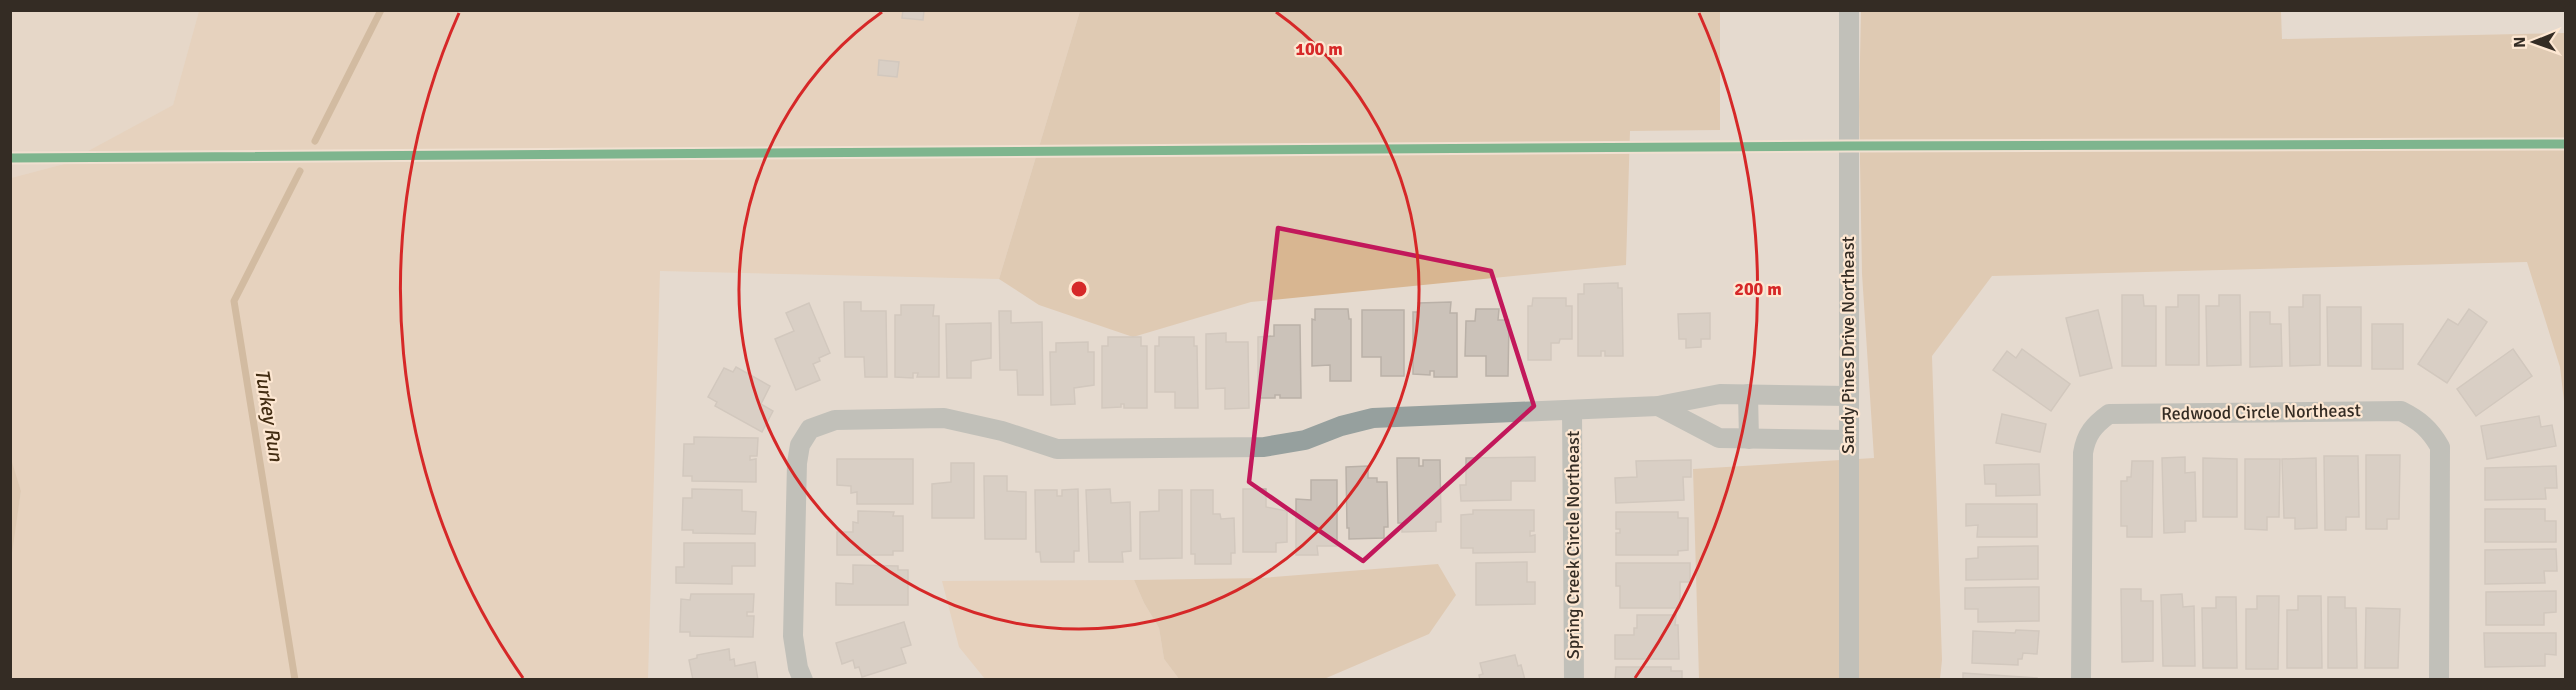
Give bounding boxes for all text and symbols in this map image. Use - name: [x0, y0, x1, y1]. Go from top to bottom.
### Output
- north arrow: [2504, 12, 2564, 72]
- text: N: [2510, 37, 2530, 48]
- text: 100 m: [1295, 38, 1343, 60]
- street label: Sandy Pines Drive Northeast: [1837, 236, 1859, 454]
- text: 200 m: [1734, 278, 1782, 300]
- centre of rings: [1069, 279, 1089, 299]
- water label: Turkey Run: [249, 367, 289, 464]
- street label: Redwood Circle Northeast: [2161, 399, 2361, 425]
- street label: Spring Creek Circle Northeast: [1562, 431, 1584, 659]

